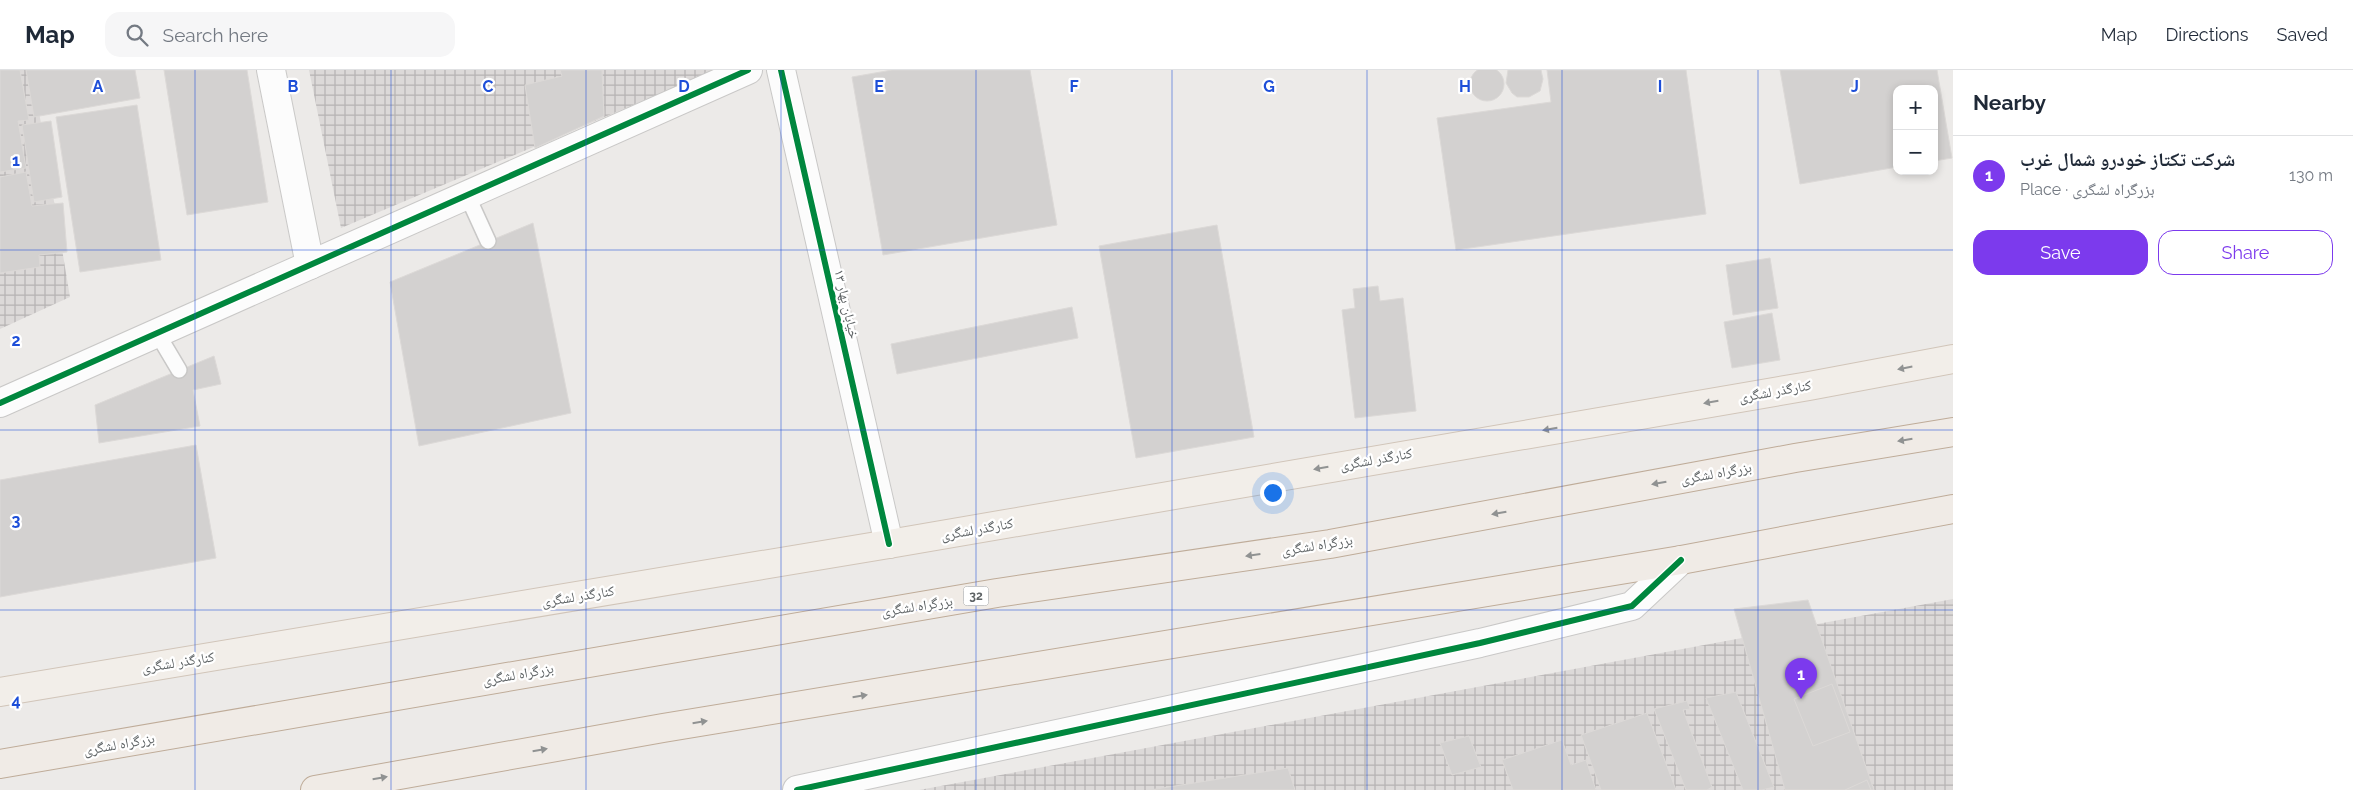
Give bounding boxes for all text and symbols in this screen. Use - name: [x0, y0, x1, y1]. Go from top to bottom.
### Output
- search box: [105, 12, 455, 57]
- text: Map: [25, 20, 75, 49]
- icon: search: [123, 21, 151, 49]
- text: Search here: [163, 24, 268, 46]
- text: Map: [2101, 24, 2137, 45]
- text: Directions: [2165, 24, 2249, 45]
- text: Saved: [2277, 24, 2328, 45]
- text: A: [93, 77, 104, 96]
- text: B: [288, 77, 299, 96]
- text: C: [483, 77, 494, 96]
- text: D: [678, 77, 690, 96]
- text: E: [874, 77, 884, 96]
- text: F: [1069, 77, 1079, 96]
- text: G: [1263, 77, 1275, 96]
- text: H: [1459, 77, 1471, 96]
- text: I: [1658, 77, 1662, 96]
- text: J: [1851, 77, 1859, 96]
- map controls: [1893, 85, 1938, 175]
- button: +: [1893, 85, 1938, 130]
- text: Nearby: [1973, 90, 2046, 115]
- button: −: [1893, 130, 1938, 175]
- text: شرکت تکتاز خودرو شمال غرب: [2020, 148, 2235, 170]
- text: 1: [12, 151, 20, 170]
- text: 1: [1985, 166, 1993, 185]
- text: 130 m: [2289, 166, 2333, 185]
- text: Place · بزرگراه لشگری: [2020, 180, 2155, 199]
- button: Save: [1973, 230, 2148, 275]
- button: Share: [2158, 230, 2333, 275]
- street label: خیابان بهار ۱۳: [830, 268, 863, 341]
- text: 2: [11, 331, 21, 350]
- one-way arrow: [1897, 364, 1913, 372]
- street label: کنارگذر لشگری: [1738, 377, 1813, 406]
- one-way arrow: [1702, 399, 1718, 407]
- one-way arrow: [1542, 426, 1558, 434]
- one-way arrow: [1897, 436, 1913, 444]
- street label: کنارگذر لشگری: [1339, 445, 1414, 474]
- street label: بزرگراه لشگری: [1679, 459, 1753, 488]
- one-way arrow: [1313, 465, 1329, 473]
- one-way arrow: [1651, 479, 1666, 487]
- your location: [1260, 480, 1286, 506]
- one-way arrow: [1490, 509, 1506, 517]
- text: 3: [12, 511, 21, 530]
- street label: کنارگذر لشگری: [940, 515, 1015, 544]
- street label: بزرگراه لشگری: [1280, 531, 1354, 560]
- one-way arrow: [1244, 552, 1260, 560]
- street label: کنارگذر لشگری: [541, 582, 616, 611]
- road number: 32: [964, 586, 988, 606]
- street label: بزرگراه لشگری: [880, 592, 954, 621]
- street label: کنارگذر لشگری: [141, 648, 216, 677]
- pin: 1: [1785, 658, 1817, 699]
- street label: بزرگراه لشگری: [481, 660, 555, 689]
- text: 4: [11, 691, 21, 710]
- one-way arrow: [853, 691, 869, 699]
- one-way arrow: [692, 718, 708, 726]
- street label: بزرگراه لشگری: [82, 730, 156, 759]
- one-way arrow: [532, 746, 548, 754]
- one-way arrow: [372, 774, 388, 782]

